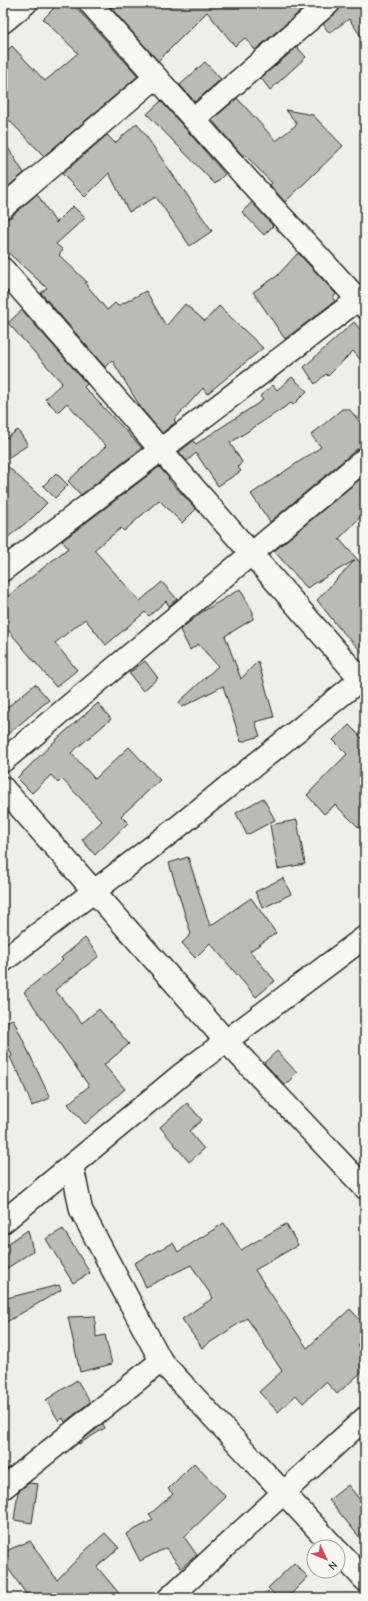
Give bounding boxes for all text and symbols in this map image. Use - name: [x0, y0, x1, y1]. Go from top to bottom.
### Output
- north arrow: [306, 1539, 346, 1579]
- text: N: [326, 1558, 340, 1573]

